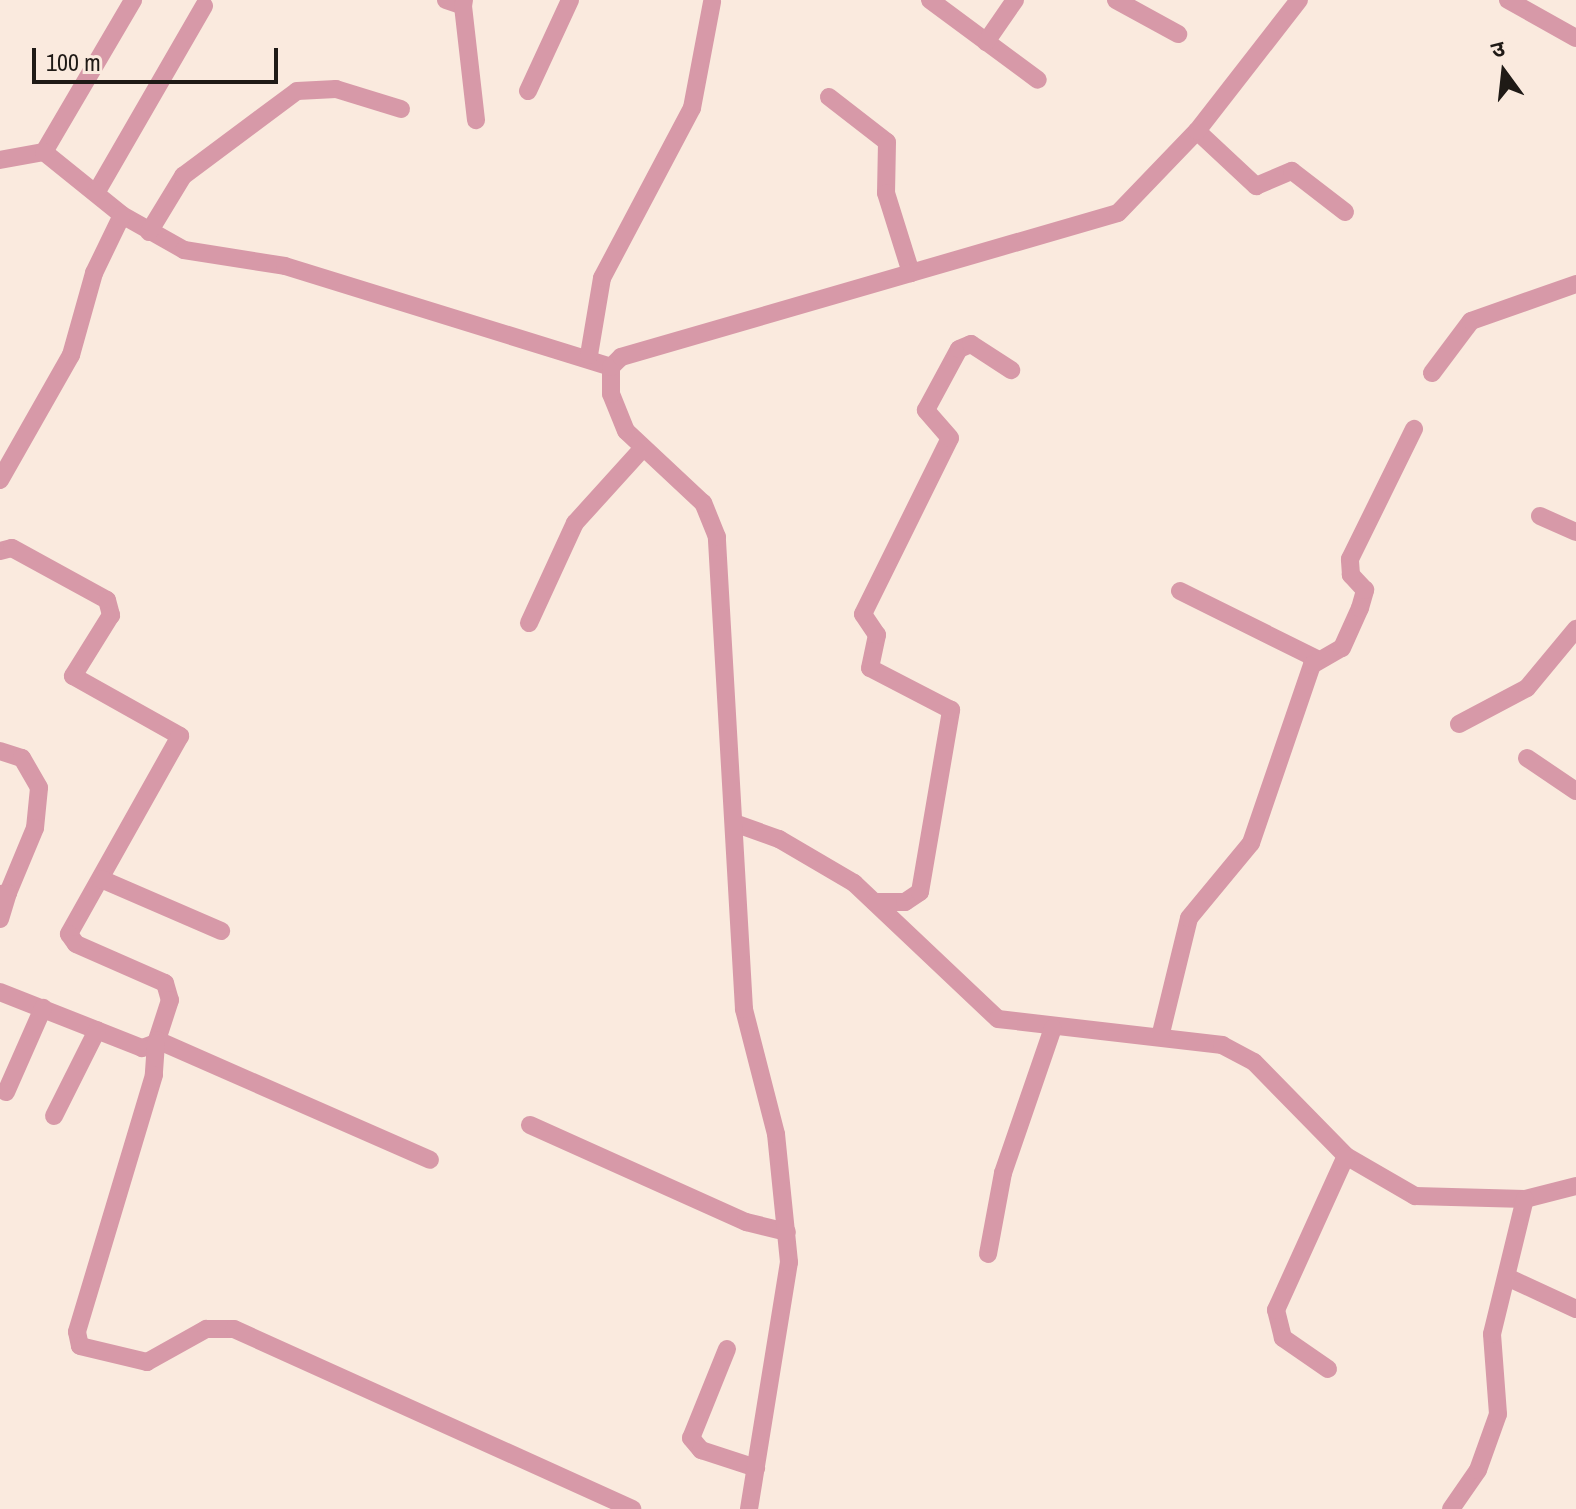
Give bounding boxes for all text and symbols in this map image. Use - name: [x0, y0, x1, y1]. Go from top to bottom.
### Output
- scale bar: [36, 32, 282, 82]
- north arrow: [1464, 32, 1544, 112]
- text: उ: [1488, 33, 1508, 65]
- text: 100 m: [46, 46, 101, 78]

